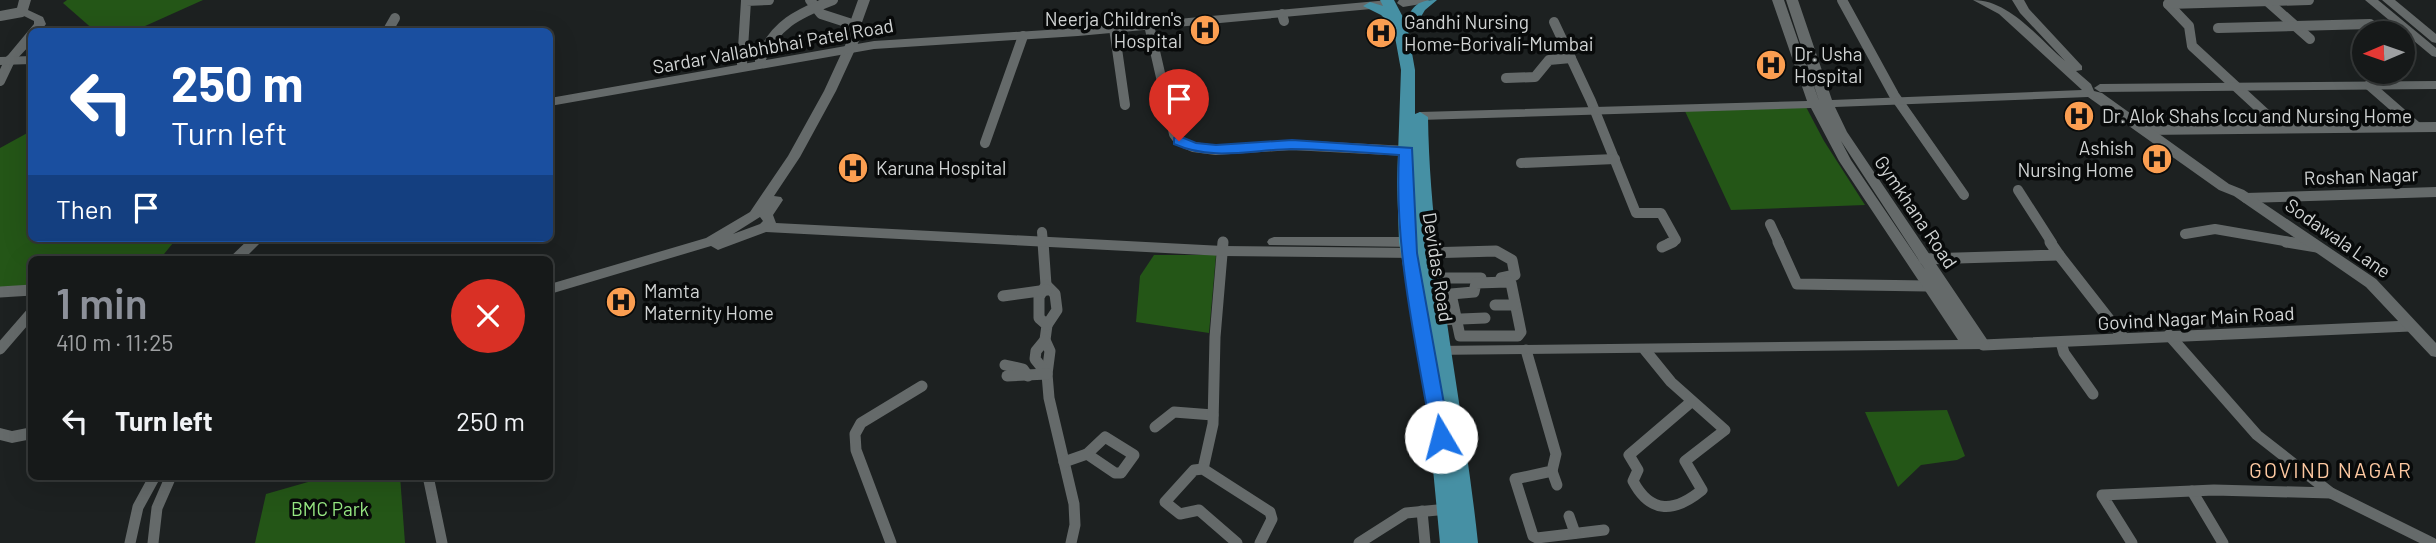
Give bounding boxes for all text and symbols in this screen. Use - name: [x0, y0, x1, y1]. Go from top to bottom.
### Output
- place label: Neerja Children's Hospital: [1045, 7, 1182, 52]
- place label: Gandhi Nursing Home-Borivali-Mumbai: [1404, 10, 1594, 55]
- street label: Sardar Vallabhbhai Patel Road: [651, 13, 895, 78]
- hospital icon: Neerja Children's Hospital: [1188, 13, 1222, 47]
- hospital icon: Gandhi Nursing Home-Borivali-Mumbai: [1364, 16, 1398, 50]
- north arrow: [2352, 21, 2415, 84]
- map controls: [2352, 21, 2415, 84]
- place label: Dr. Usha Hospital: [1794, 42, 1863, 87]
- hospital icon: Dr. Usha Hospital: [1754, 48, 1788, 82]
- text: 250 m: [171, 53, 304, 112]
- icon: left: [56, 56, 147, 147]
- pin: [1149, 69, 1209, 141]
- icon: arrive: [1160, 80, 1198, 118]
- hospital icon: Dr. Alok Shahs Iccu and Nursing Home: [2062, 99, 2096, 133]
- place label: Dr. Alok Shahs Iccu and Nursing Home: [2102, 104, 2412, 127]
- text: Turn left: [171, 113, 288, 151]
- place label: Ashish Nursing Home: [2017, 136, 2134, 181]
- hospital icon: Ashish Nursing Home: [2140, 142, 2174, 176]
- hospital icon: Karuna Hospital: [836, 151, 870, 185]
- street label: Gymkhana Road: [1870, 151, 1963, 273]
- place label: Karuna Hospital: [876, 156, 1006, 179]
- street label: Roshan Nagar: [2303, 162, 2419, 189]
- icon: arrive: [127, 189, 165, 227]
- text: Then: [56, 193, 113, 224]
- street label: Sodawala Lane: [2281, 193, 2395, 282]
- street label: Devidas Road: [1418, 211, 1458, 323]
- text: 1 min: [56, 277, 148, 327]
- button: close: [451, 279, 525, 353]
- place label: Mamta Maternity Home: [644, 279, 774, 324]
- hospital icon: Mamta Maternity Home: [604, 285, 638, 319]
- street label: Govind Nagar Main Road: [2097, 301, 2295, 334]
- text: 410 m · 11:25: [56, 328, 173, 356]
- position arrow: [1404, 400, 1478, 474]
- icon: left: [56, 402, 94, 440]
- text: Turn left: [115, 405, 213, 436]
- text: 250 m: [456, 405, 525, 436]
- district label: GOVIND NAGAR: [2249, 457, 2413, 482]
- park label: BMC Park: [291, 497, 369, 520]

